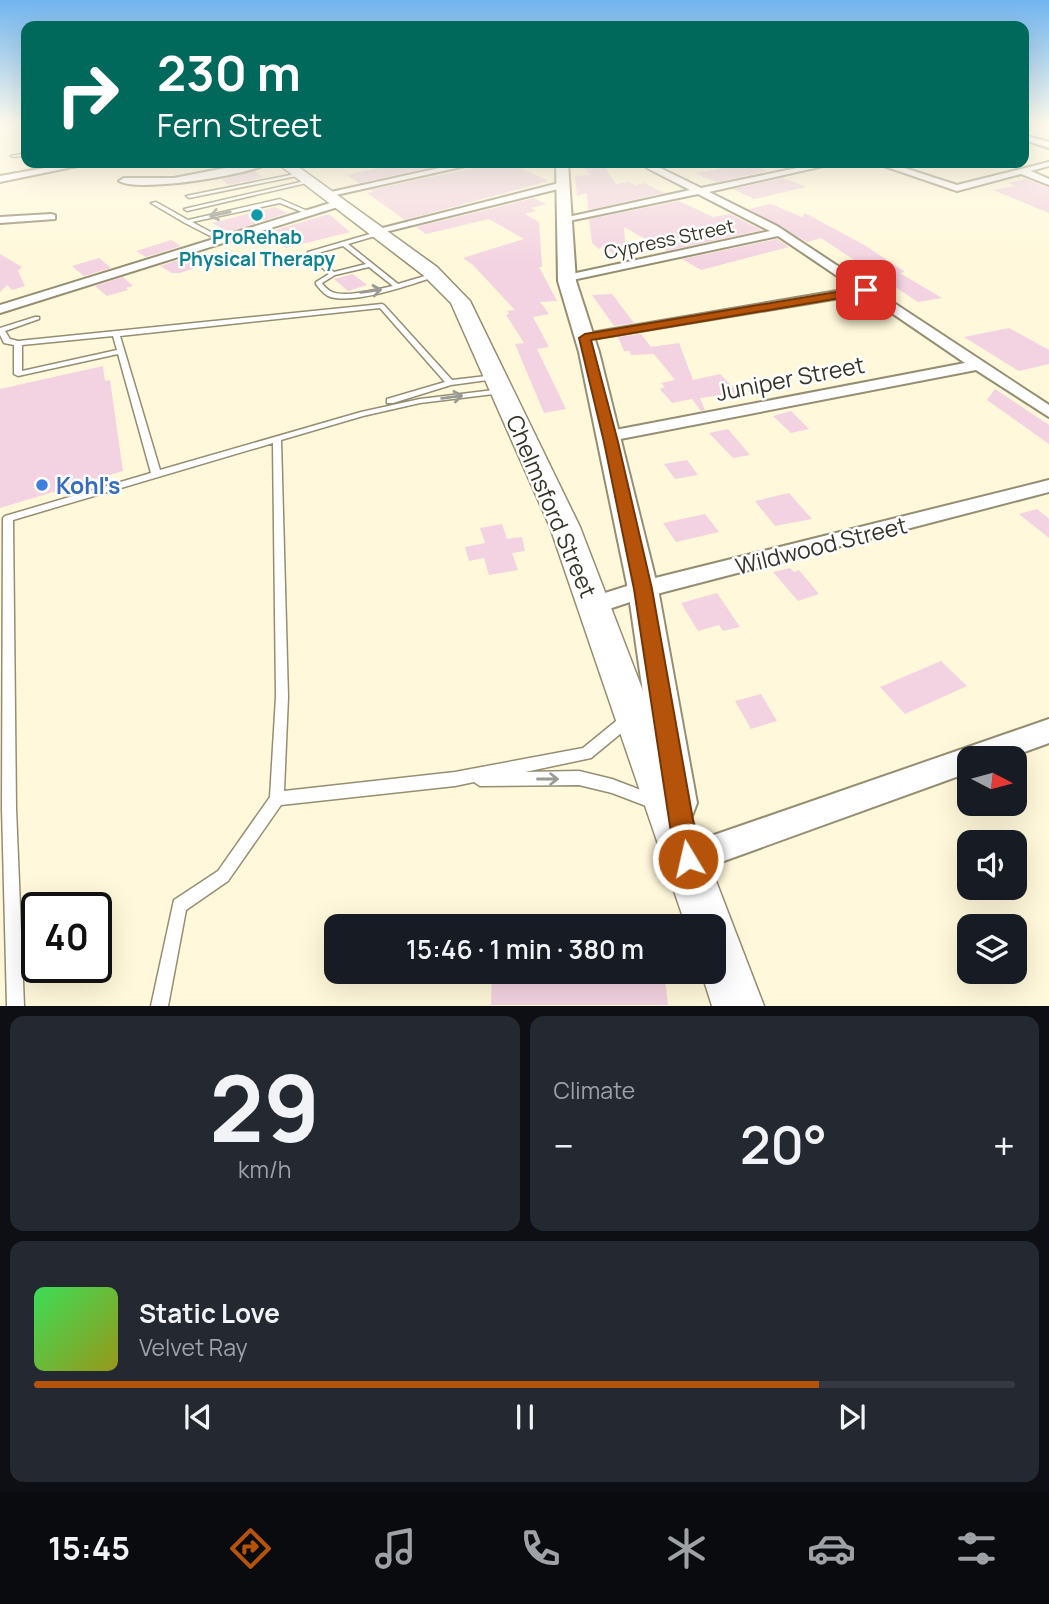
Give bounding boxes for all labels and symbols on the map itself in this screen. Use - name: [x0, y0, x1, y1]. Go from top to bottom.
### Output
- marker: ProRehab Physical Therapy: [249, 207, 265, 223]
- one-way arrow: [209, 208, 232, 222]
- street label: Cypress Street: [602, 213, 736, 265]
- place label: ProRehab Physical Therapy: [179, 224, 335, 272]
- pin: [836, 260, 896, 320]
- one-way arrow: [359, 285, 382, 298]
- street label: Juniper Street: [713, 348, 867, 408]
- one-way arrow: [440, 390, 463, 403]
- street label: Chelmsford Street: [499, 410, 605, 602]
- place label: Kohl's: [56, 469, 120, 501]
- marker: Kohl's: [34, 477, 50, 493]
- street label: Wildwood Street: [732, 508, 910, 582]
- north arrow: [957, 746, 1027, 816]
- one-way arrow: [536, 772, 559, 786]
- position arrow: [651, 822, 725, 896]
- speed limit sign: 40: [21, 892, 112, 983]

